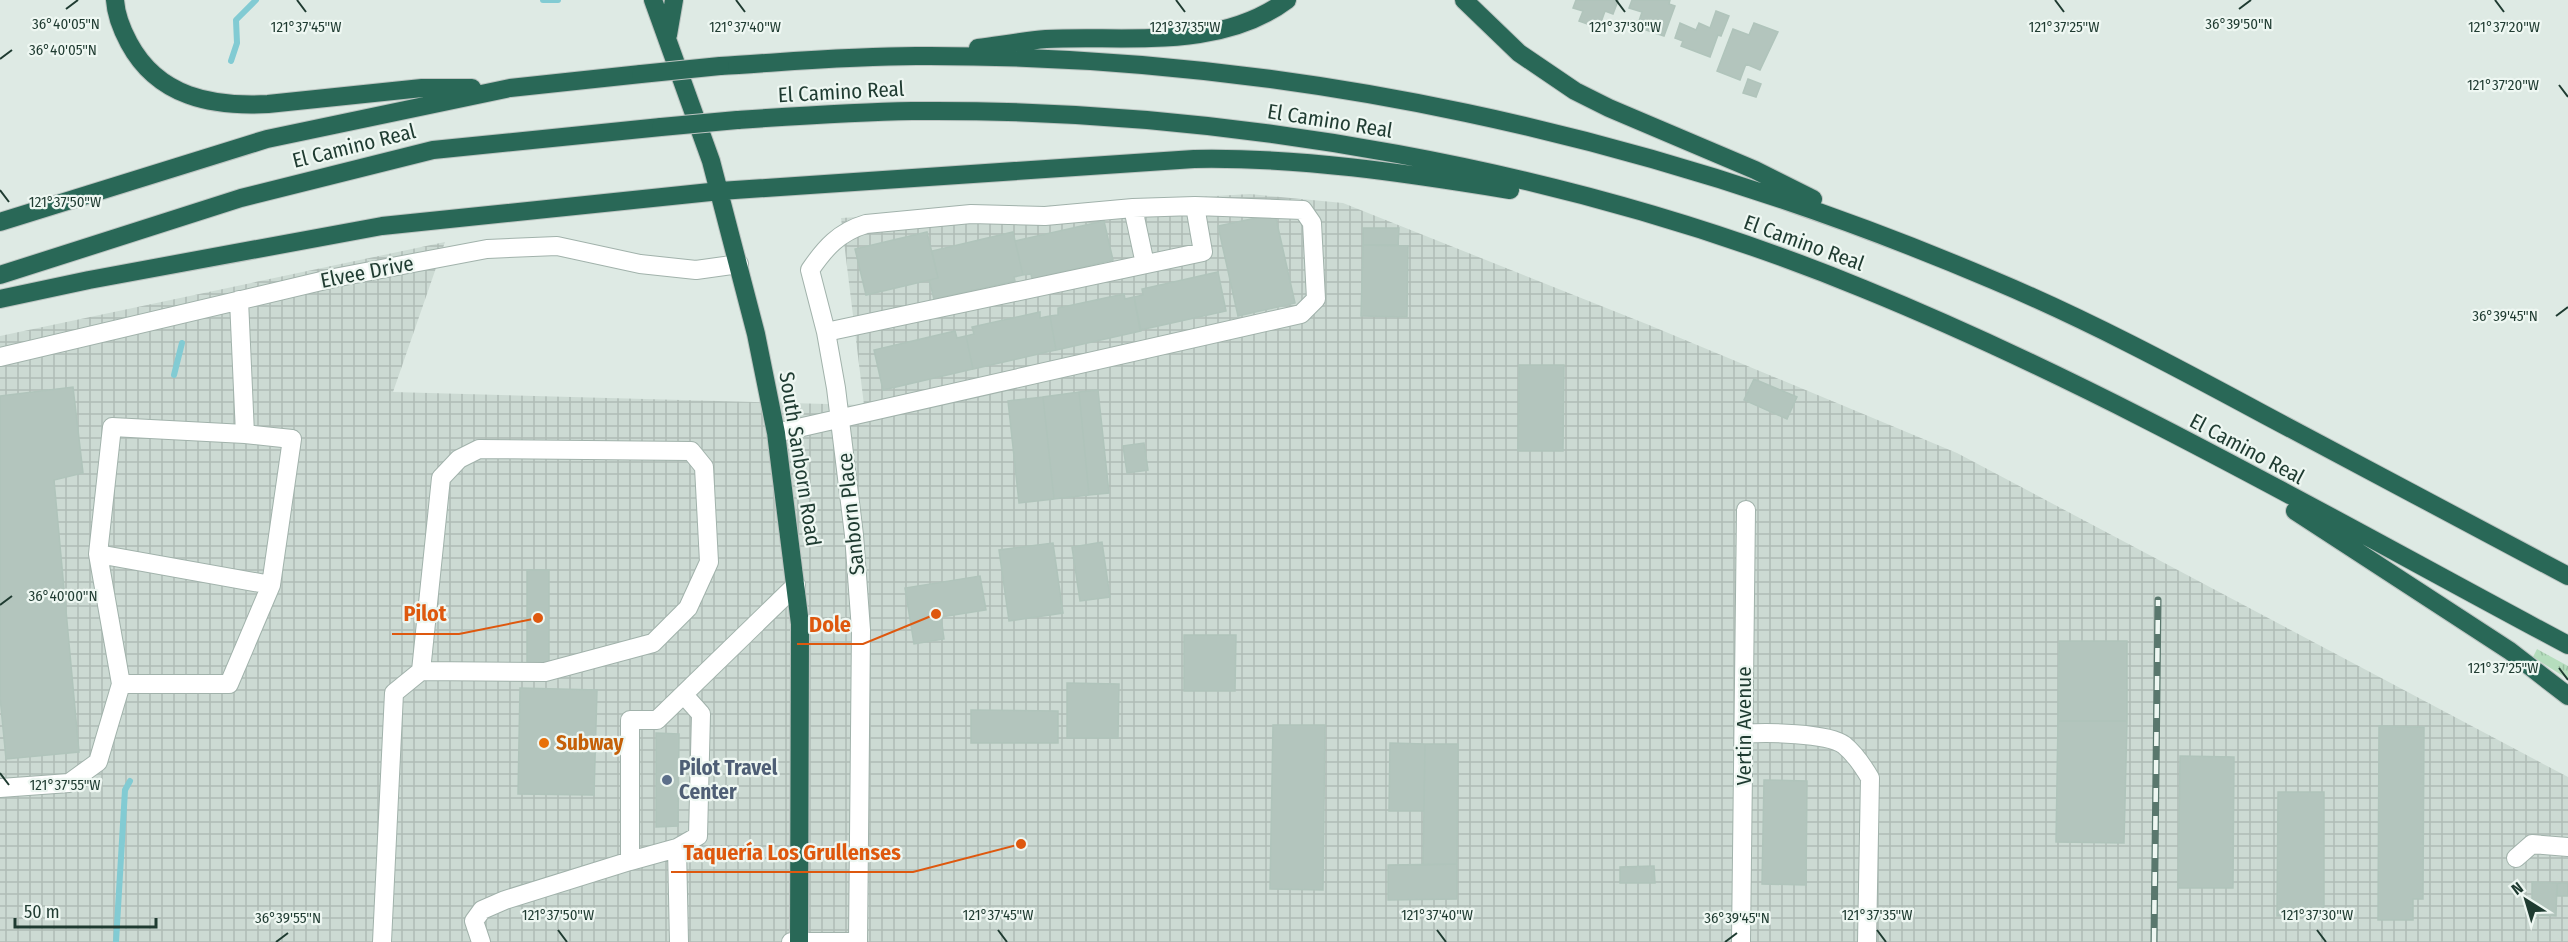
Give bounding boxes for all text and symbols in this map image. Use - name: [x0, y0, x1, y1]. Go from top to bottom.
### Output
- text: 36°40'05"N: [32, 15, 100, 33]
- text: 36°39'50"N: [2205, 15, 2273, 33]
- text: 121°37'45"W: [271, 18, 341, 36]
- text: 121°37'40"W: [709, 18, 781, 36]
- text: 121°37'35"W: [1149, 18, 1221, 36]
- text: 121°37'30"W: [1589, 18, 1661, 36]
- text: 121°37'25"W: [2029, 18, 2099, 36]
- text: 121°37'20"W: [2468, 18, 2540, 36]
- text: 36°40'05"N: [29, 41, 97, 59]
- street label: El Camino Real: [777, 76, 905, 108]
- text: 121°37'20"W: [2467, 76, 2539, 94]
- street label: El Camino Real: [1266, 98, 1395, 144]
- street label: El Camino Real: [290, 118, 419, 174]
- text: 121°37'50"W: [29, 193, 101, 211]
- street label: El Camino Real: [1740, 209, 1868, 277]
- street label: Elvee Drive: [318, 250, 416, 294]
- text: 36°39'45"N: [2472, 307, 2538, 325]
- street label: South Sanborn Road: [773, 370, 827, 548]
- street label: El Camino Real: [2185, 408, 2309, 490]
- street label: Sanborn Place: [832, 452, 870, 576]
- text: 36°40'00"N: [28, 587, 98, 605]
- callout: Pilot: [392, 594, 459, 634]
- text: Pilot: [403, 600, 447, 627]
- callout: Dole: [797, 604, 863, 644]
- text: Dole: [809, 611, 851, 638]
- text: 121°37'25"W: [2468, 659, 2538, 677]
- street label: Vertin Avenue: [1731, 666, 1757, 786]
- place label: Subway: [556, 730, 624, 756]
- marker: Subway: [537, 736, 551, 750]
- place label: Pilot Travel Center: [679, 755, 778, 805]
- marker: Pilot Travel Center: [660, 773, 674, 787]
- text: 121°37'55"W: [29, 776, 101, 794]
- callout: Taquería Los Grullenses: [671, 832, 913, 872]
- text: Taquería Los Grullenses: [683, 839, 901, 866]
- north arrow: [2496, 870, 2556, 930]
- text: N: [2508, 878, 2527, 899]
- scale bar: [15, 891, 156, 929]
- text: 50 m: [24, 901, 60, 923]
- text: 121°37'50"W: [522, 906, 594, 924]
- text: 121°37'45"W: [963, 906, 1033, 924]
- text: 121°37'40"W: [1401, 906, 1473, 924]
- text: 121°37'35"W: [1841, 906, 1913, 924]
- text: 121°37'30"W: [2281, 906, 2353, 924]
- text: 36°39'55"N: [255, 909, 321, 927]
- text: 36°39'45"N: [1704, 909, 1770, 927]

